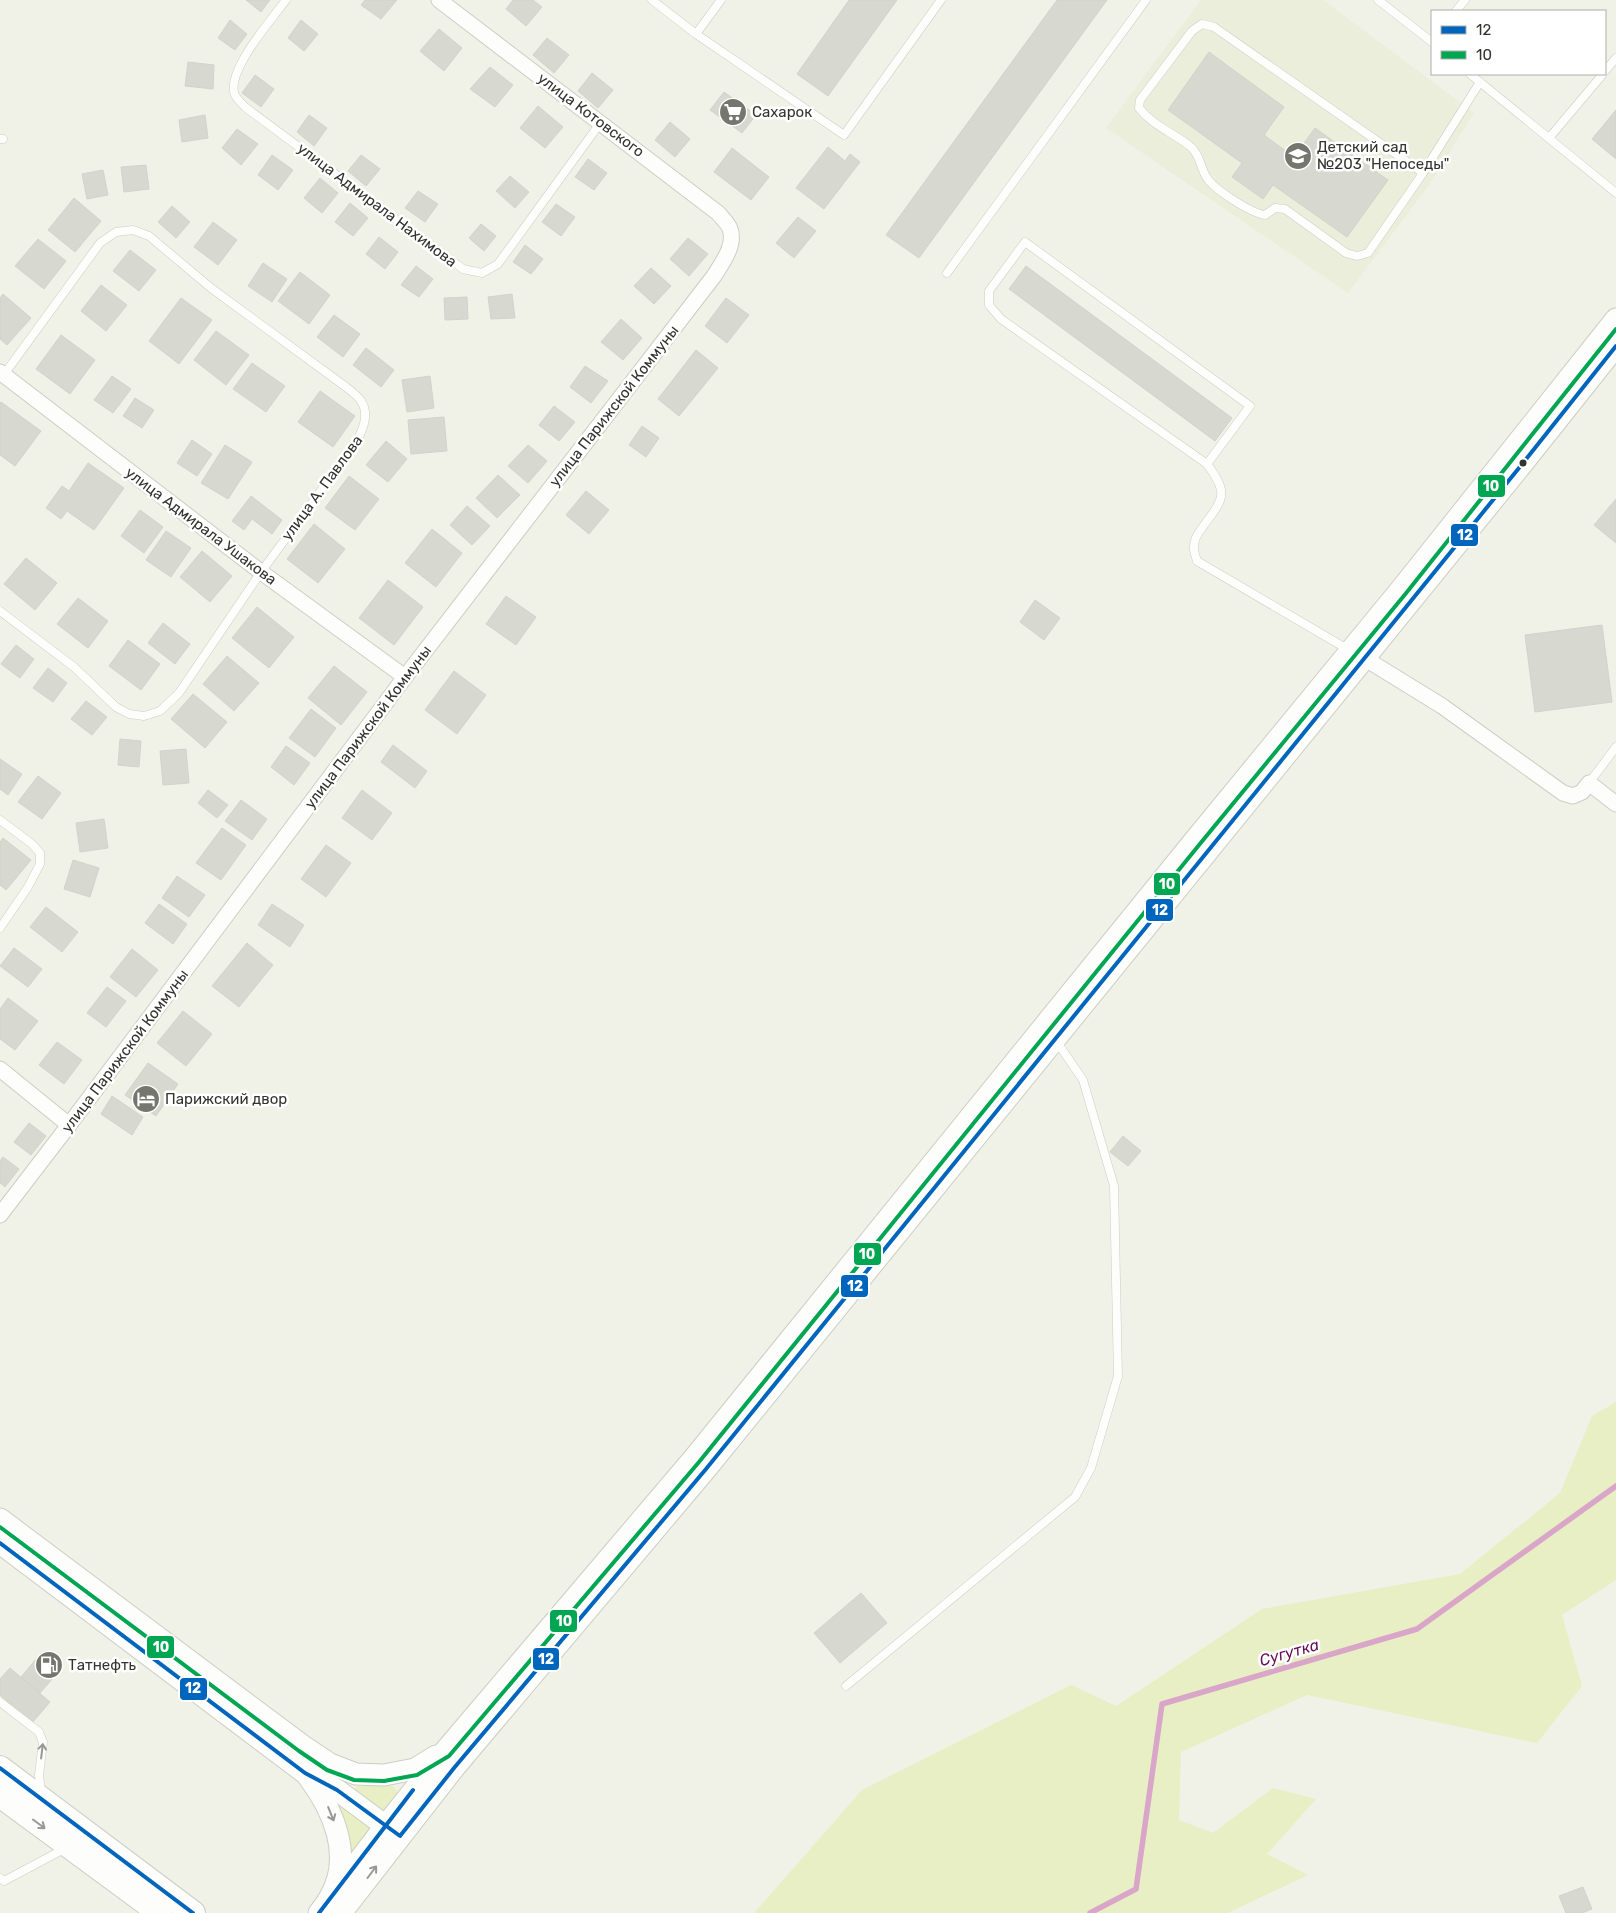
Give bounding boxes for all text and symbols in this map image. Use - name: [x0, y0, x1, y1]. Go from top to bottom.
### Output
- legend: [1431, 10, 1606, 75]
- text: 12: [1476, 21, 1491, 39]
- text: 10: [1476, 46, 1492, 64]
- street label: улица Котовского: [534, 69, 648, 161]
- supermarket icon: Сахарок: [718, 97, 748, 127]
- place label: Сахарок: [752, 103, 812, 121]
- place label: Детский сад №203 "Непоседы": [1317, 138, 1449, 173]
- street label: улица Адмирала Нахимова: [294, 139, 460, 271]
- school or university icon: Детский сад №203 "Непоседы": [1283, 141, 1313, 171]
- street label: улица Парижской Коммуны: [546, 322, 682, 490]
- street label: улица А. Павлова: [278, 432, 366, 544]
- unlabelled marker: [1518, 458, 1528, 468]
- street label: улица Адмирала Ушакова: [122, 463, 280, 589]
- line badge: 10: [1477, 474, 1506, 498]
- text: 10: [1483, 478, 1499, 495]
- line badge: 12: [1450, 523, 1479, 547]
- text: 12: [1457, 527, 1473, 544]
- street label: улица Парижской Коммуны: [301, 642, 435, 812]
- line badge: 10: [1153, 872, 1181, 896]
- text: 10: [1159, 876, 1175, 893]
- line badge: 12: [1145, 898, 1174, 922]
- text: 12: [1152, 902, 1168, 919]
- street label: улица Парижской Коммуны: [58, 966, 192, 1136]
- hotel icon: Парижский двор: [131, 1084, 161, 1114]
- place label: Парижский двор: [165, 1090, 287, 1108]
- line badge: 10: [853, 1242, 882, 1266]
- text: 10: [859, 1246, 875, 1263]
- line badge: 12: [840, 1274, 869, 1298]
- text: 12: [847, 1278, 863, 1295]
- line badge: 10: [549, 1609, 578, 1633]
- text: 10: [556, 1613, 572, 1630]
- line badge: 10: [146, 1635, 175, 1659]
- water label: Сугутка: [1257, 1635, 1321, 1670]
- text: 10: [153, 1639, 169, 1656]
- line badge: 12: [532, 1647, 560, 1671]
- fuel station icon: Татнефть: [34, 1650, 64, 1680]
- text: 12: [538, 1651, 554, 1668]
- place label: Татнефть: [68, 1656, 137, 1674]
- line badge: 12: [179, 1677, 208, 1701]
- text: 12: [185, 1680, 201, 1697]
- one-way arrow: [37, 1743, 47, 1759]
- one-way arrow: [327, 1807, 336, 1822]
- one-way arrow: [32, 1818, 45, 1829]
- one-way arrow: [367, 1865, 377, 1879]

